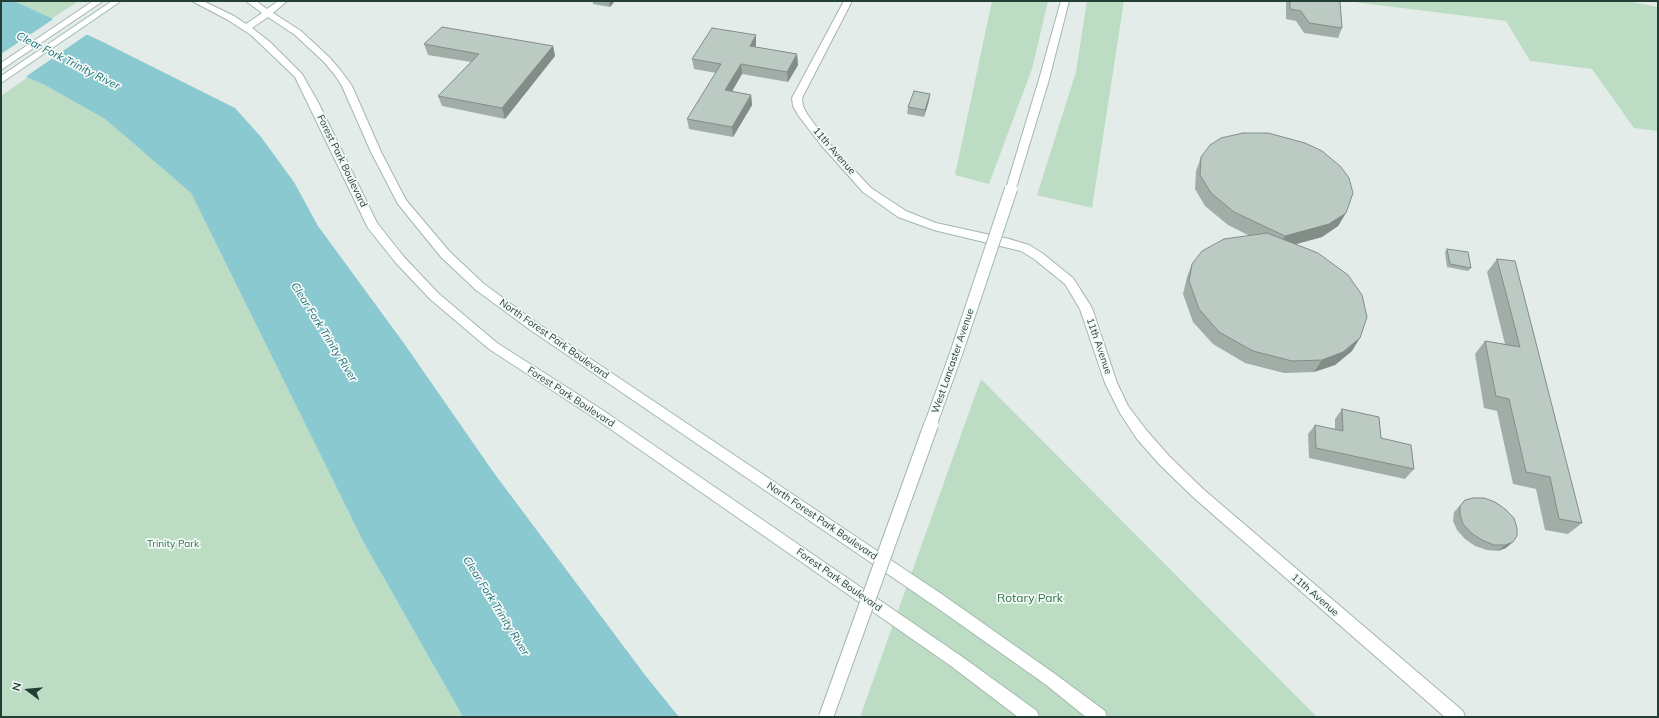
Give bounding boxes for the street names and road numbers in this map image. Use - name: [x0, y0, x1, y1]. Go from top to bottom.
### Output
- street label: Forest Park Boulevard: [314, 113, 370, 209]
- street label: 11th Avenue: [810, 125, 858, 177]
- street label: North Forest Park Boulevard: [497, 297, 611, 381]
- street label: West Lancaster Avenue: [929, 307, 977, 415]
- street label: 11th Avenue: [1084, 316, 1114, 376]
- street label: Forest Park Boulevard: [525, 364, 617, 430]
- street label: North Forest Park Boulevard: [764, 479, 880, 563]
- street label: Forest Park Boulevard: [794, 546, 884, 614]
- street label: 11th Avenue: [1289, 571, 1341, 619]

